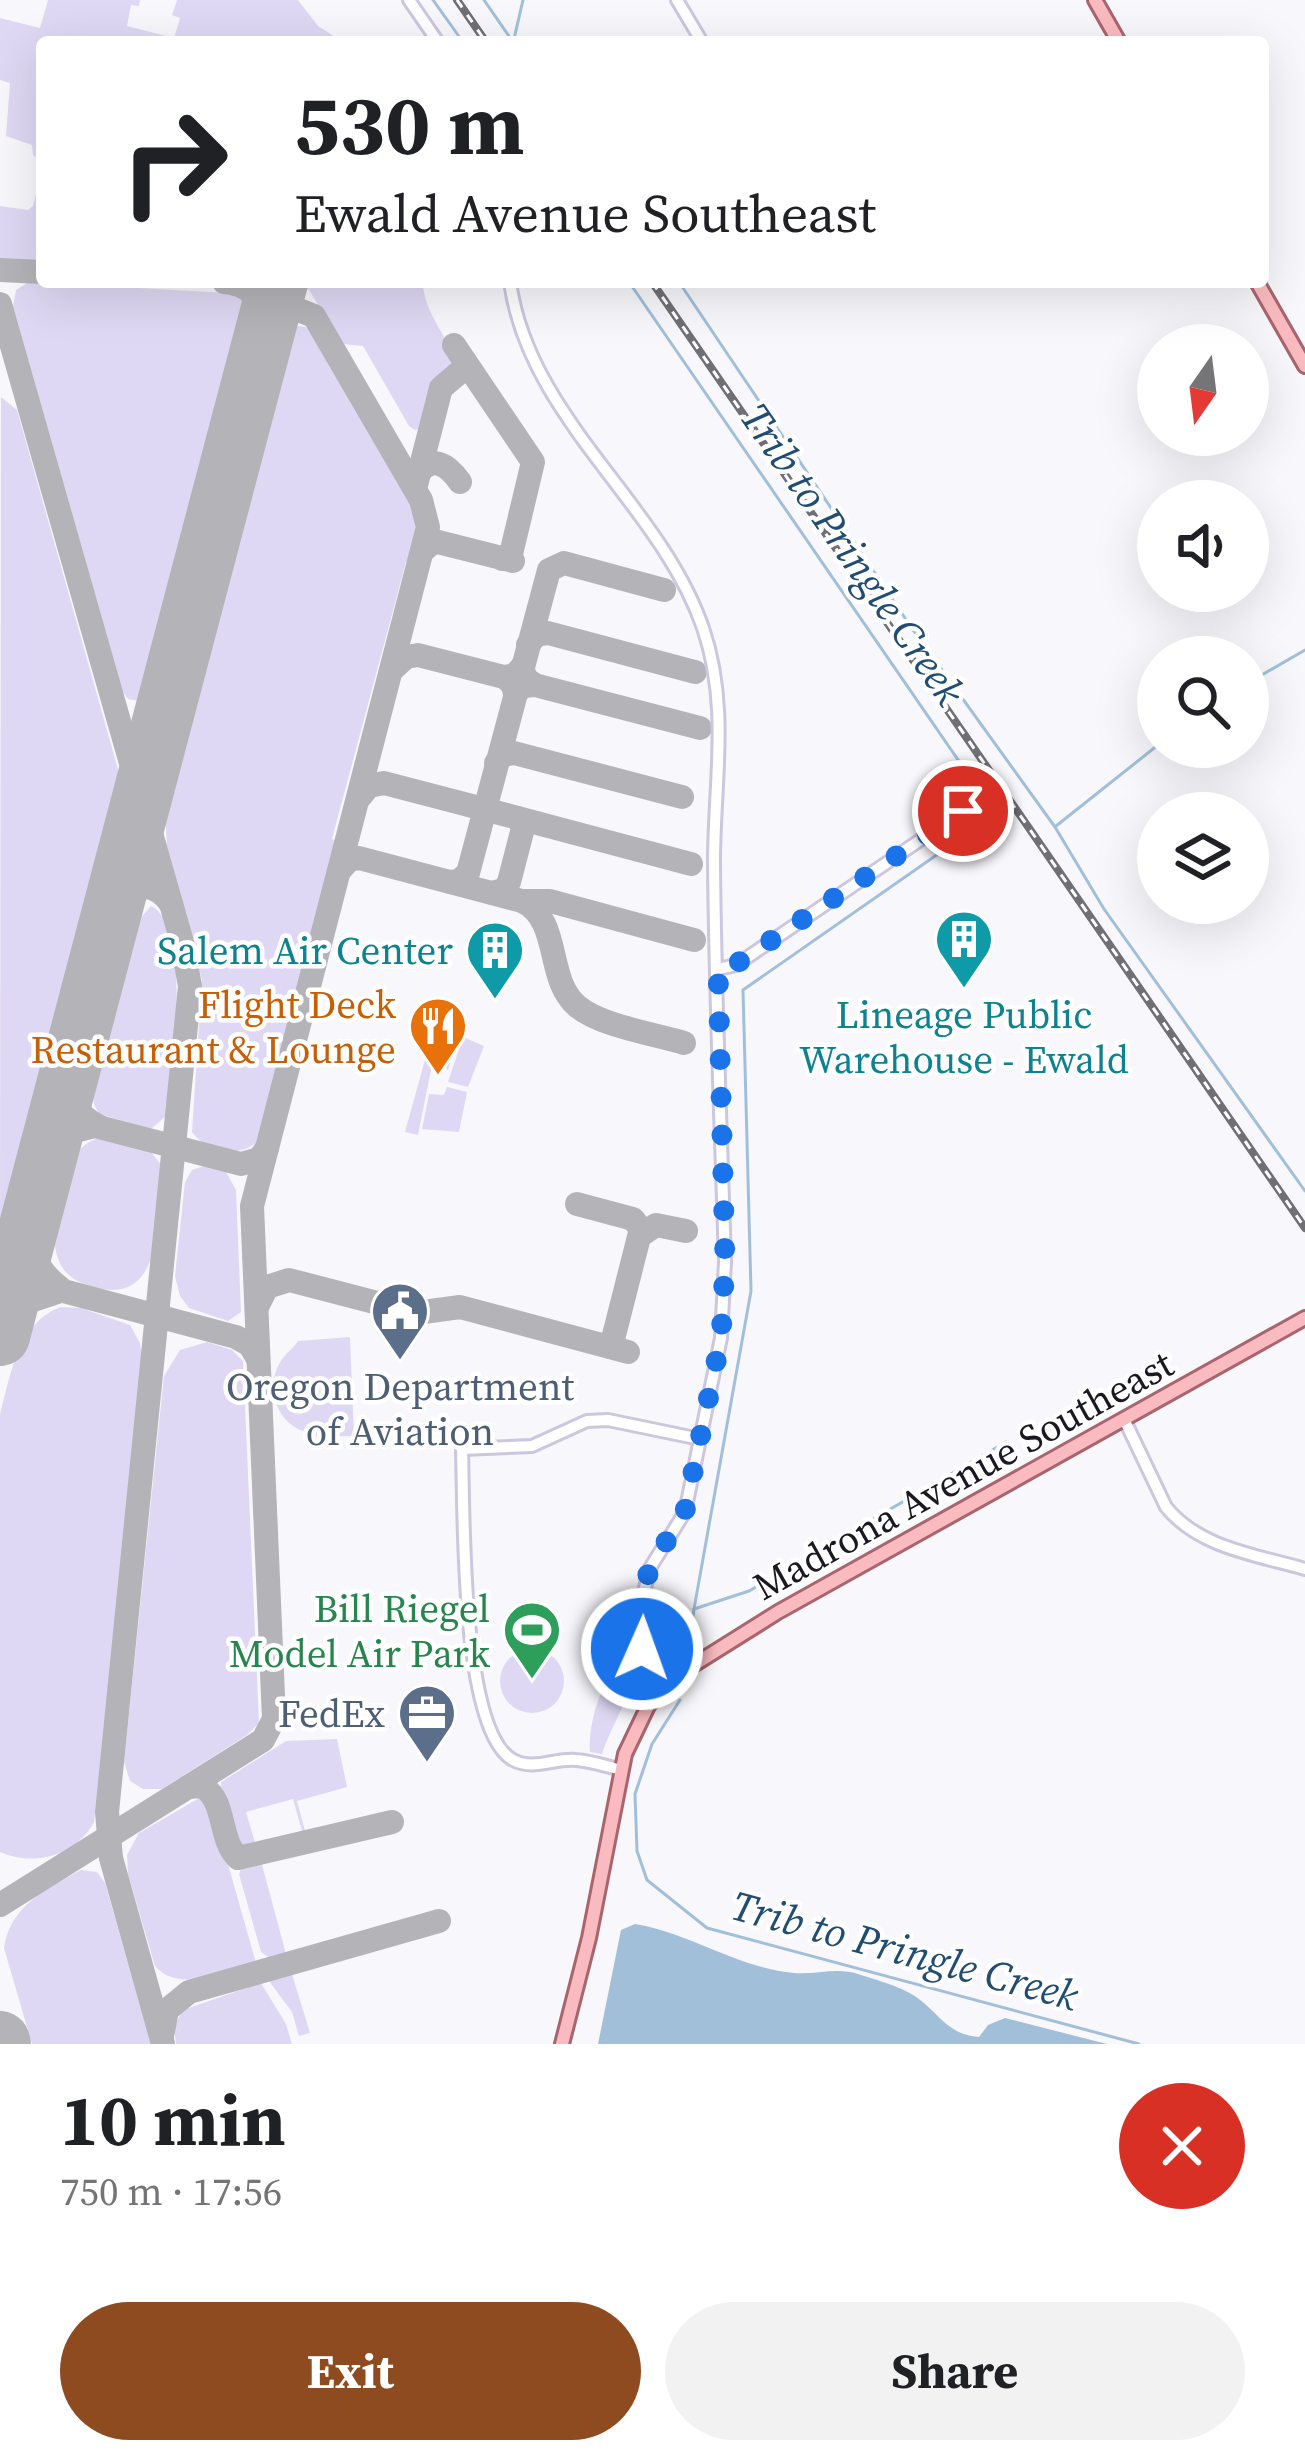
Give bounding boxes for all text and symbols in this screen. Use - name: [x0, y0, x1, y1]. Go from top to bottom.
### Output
- text: 530 m: [294, 67, 525, 182]
- icon: right: [96, 84, 252, 240]
- text: Ewald Avenue Southeast: [294, 176, 876, 250]
- north arrow: [1137, 324, 1269, 456]
- map controls: [1137, 324, 1269, 924]
- water label: Trib to Pringle Creek: [727, 391, 979, 717]
- button: sound: [1137, 480, 1269, 612]
- button: search: [1137, 636, 1269, 768]
- pin: [912, 760, 1014, 862]
- icon: arrive: [930, 778, 996, 844]
- button: layers: [1137, 792, 1269, 924]
- building icon: Lineage Public Warehouse - Ewald: [933, 908, 995, 990]
- building icon: Salem Air Center: [464, 919, 526, 1001]
- place label: Salem Air Center: [157, 924, 453, 977]
- place label: Flight Deck Restaurant & Lounge: [30, 978, 397, 1076]
- place label: Lineage Public Warehouse - Ewald: [799, 988, 1129, 1086]
- restaurant icon: Flight Deck Restaurant & Lounge: [407, 995, 469, 1077]
- public building icon: Oregon Department of Aviation: [369, 1280, 431, 1362]
- street label: Madrona Avenue Southeast: [744, 1337, 1183, 1613]
- place label: Oregon Department of Aviation: [226, 1360, 574, 1458]
- place label: Bill Riegel Model Air Park: [229, 1582, 491, 1680]
- position arrow: [579, 1586, 705, 1712]
- sports icon: Bill Riegel Model Air Park: [501, 1599, 563, 1681]
- office icon: FedEx: [396, 1682, 458, 1764]
- place label: FedEx: [278, 1687, 385, 1740]
- water label: Trib to Pringle Creek: [725, 1876, 1085, 2024]
- text: 10 min: [60, 2070, 286, 2169]
- button: close: [1119, 2083, 1245, 2209]
- text: 750 m · 17:56: [60, 2165, 282, 2218]
- button: Exit: [60, 2302, 641, 2440]
- button: Share: [665, 2302, 1245, 2440]

